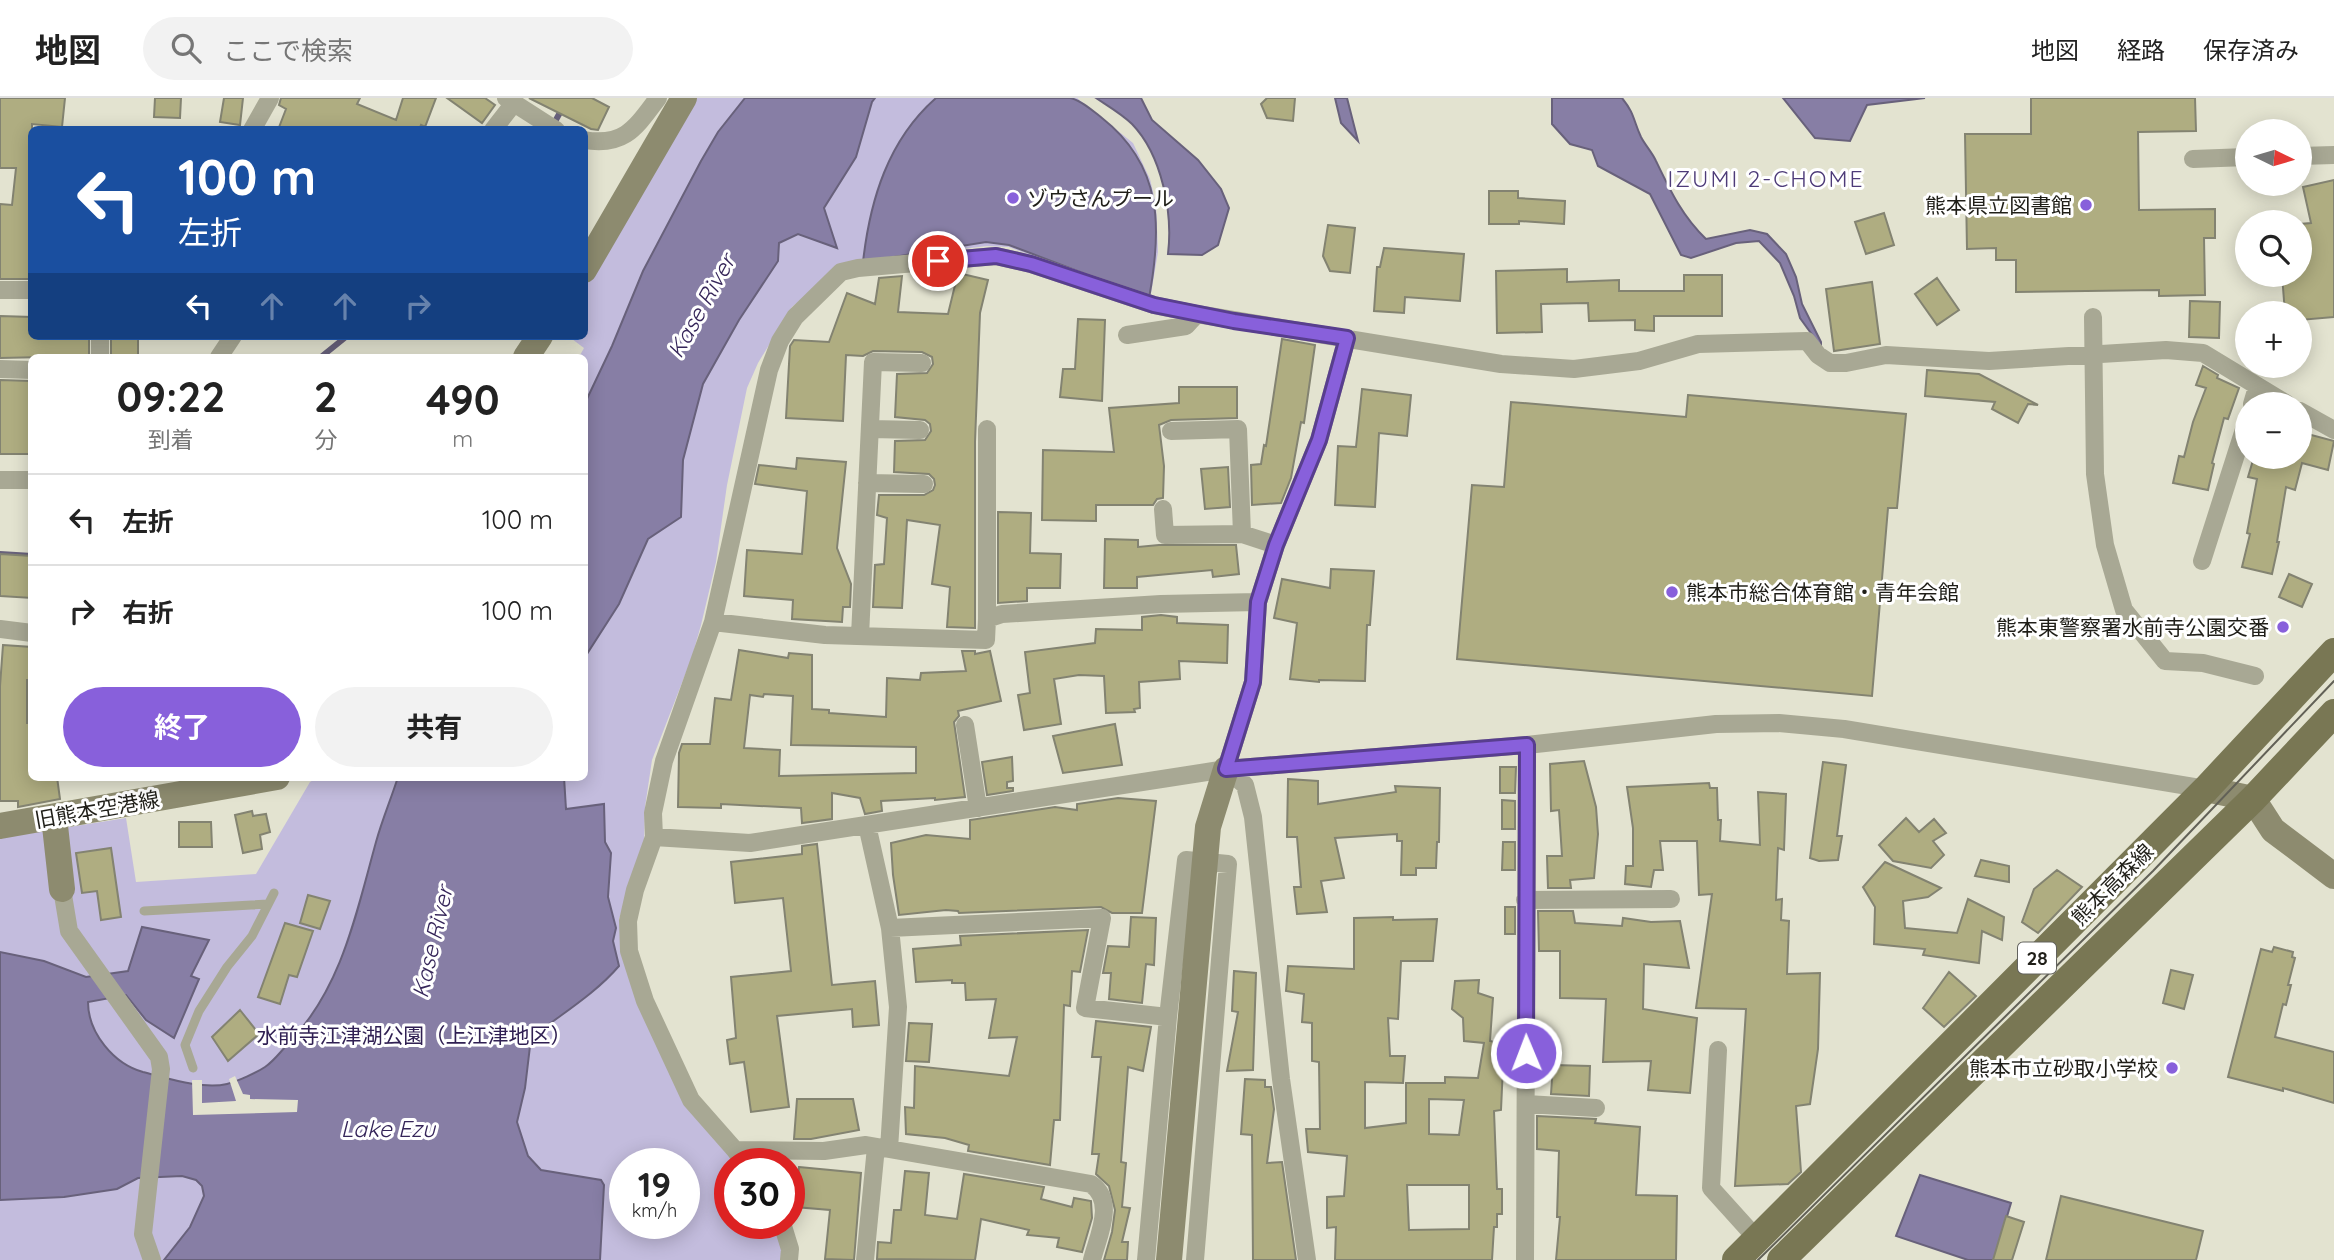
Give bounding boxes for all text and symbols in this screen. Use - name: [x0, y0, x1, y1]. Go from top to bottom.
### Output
- search box: [143, 17, 633, 80]
- text: 地図: [35, 29, 101, 70]
- icon: search: [167, 29, 205, 67]
- text: ここで検索: [223, 34, 353, 67]
- text: 地図: [2031, 35, 2079, 65]
- text: 経路: [2117, 35, 2165, 65]
- text: 保存済み: [2203, 35, 2299, 65]
- north arrow: [2235, 119, 2312, 196]
- map controls: [2235, 119, 2312, 469]
- text: 100 m: [178, 146, 316, 207]
- icon: left: [63, 154, 154, 245]
- district label: IZUMI 2-CHOME: [1667, 164, 1865, 193]
- place label: ゾウさんプール: [1027, 185, 1174, 211]
- marker: ゾウさんプール: [1005, 190, 1021, 206]
- place label: 熊本県立図書館: [1925, 192, 2072, 218]
- marker: 熊本県立図書館: [2078, 197, 2094, 213]
- button: search: [2235, 210, 2312, 287]
- text: 左折: [178, 212, 242, 252]
- pin: [908, 231, 968, 291]
- icon: arrive: [919, 242, 957, 280]
- water label: Kase River: [661, 246, 743, 363]
- icon: left: [180, 287, 218, 325]
- icon: ahead: [253, 287, 291, 325]
- icon: ahead: [326, 287, 364, 325]
- icon: right: [399, 287, 437, 325]
- button: +: [2235, 301, 2312, 378]
- text: 09:22: [116, 370, 225, 423]
- text: 2: [314, 370, 338, 423]
- text: 490: [426, 373, 500, 426]
- button: −: [2235, 392, 2312, 469]
- text: m: [452, 424, 473, 453]
- text: 到着: [148, 425, 194, 454]
- text: 分: [314, 425, 337, 454]
- icon: left: [63, 501, 101, 539]
- text: 100 m: [482, 503, 553, 536]
- text: 左折: [122, 505, 174, 538]
- place label: 熊本市総合体育館・青年会館: [1686, 579, 1959, 605]
- marker: 熊本市総合体育館・青年会館: [1664, 584, 1680, 600]
- icon: right: [63, 592, 101, 630]
- text: 100 m: [482, 594, 553, 627]
- text: 右折: [122, 596, 174, 629]
- place label: 熊本東警察署水前寺公園交番: [1996, 614, 2269, 640]
- marker: 熊本東警察署水前寺公園交番: [2275, 619, 2291, 635]
- button: 終了: [63, 687, 301, 767]
- button: 共有: [315, 687, 553, 767]
- street label: 旧熊本空港線: [33, 785, 161, 833]
- street label: 熊本高森線: [2066, 838, 2158, 930]
- water label: Kase River: [405, 880, 460, 1001]
- road number: 28: [2018, 943, 2056, 974]
- position arrow: [1489, 1016, 1563, 1090]
- park label: 水前寺江津湖公園（上江津地区）: [257, 1022, 572, 1048]
- place label: 熊本市立砂取小学校: [1969, 1055, 2158, 1081]
- marker: 熊本市立砂取小学校: [2164, 1060, 2180, 1076]
- water label: Lake Ezu: [341, 1114, 437, 1143]
- speed limit sign: 30: [714, 1148, 805, 1239]
- text: 19: [638, 1162, 671, 1206]
- text: km/h: [632, 1199, 677, 1222]

